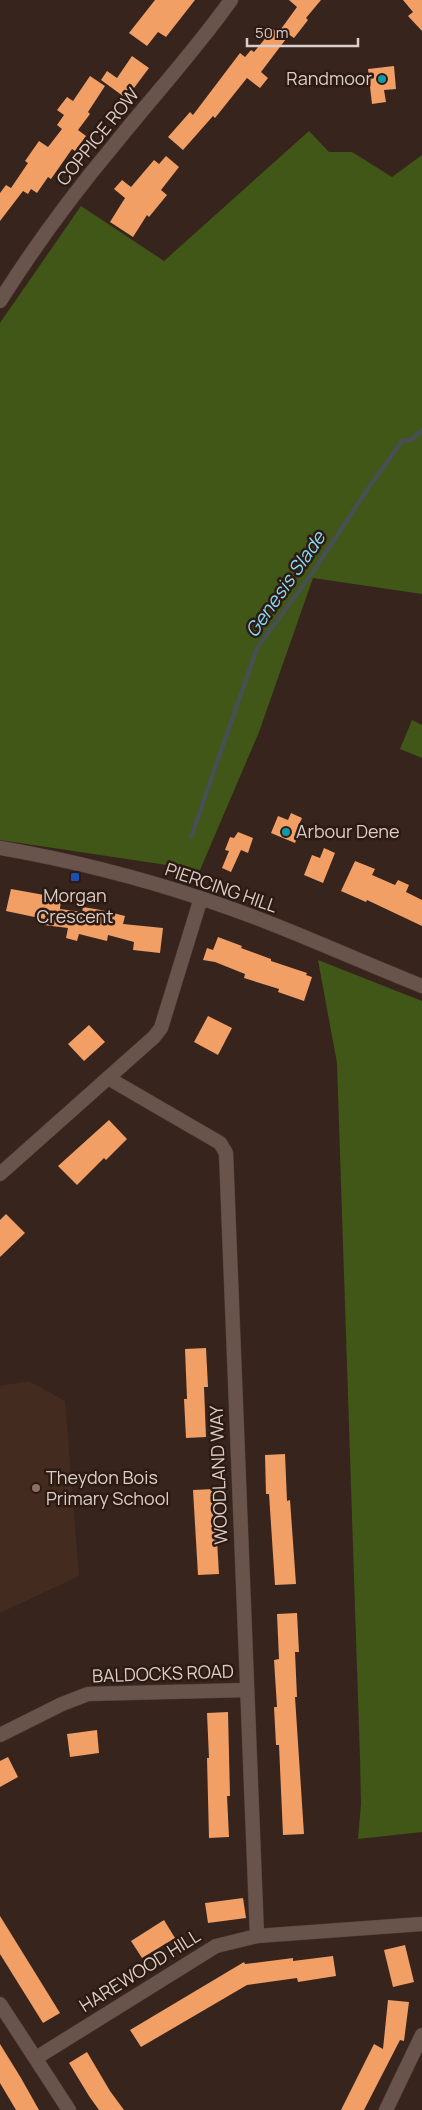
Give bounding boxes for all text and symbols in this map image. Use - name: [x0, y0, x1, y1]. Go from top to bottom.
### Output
- scale bar: [247, 15, 358, 47]
- text: 50 m: [255, 22, 289, 43]
- place label: Randmoor: [286, 66, 373, 90]
- marker: Randmoor: [376, 73, 388, 85]
- street label: COPPICE ROW: [50, 82, 144, 190]
- water label: Genesis Slade: [239, 524, 332, 642]
- place label: Arbour Dene: [296, 819, 399, 843]
- marker: Arbour Dene: [280, 826, 292, 838]
- street label: PIERCING HILL: [162, 857, 281, 917]
- marker: Morgan Crescent: [69, 871, 81, 883]
- place label: Morgan Crescent: [36, 883, 114, 928]
- street label: WOODLAND WAY: [204, 1404, 232, 1545]
- place label: Theydon Bois Primary School: [46, 1465, 170, 1510]
- marker: Theydon Bois Primary School: [30, 1482, 42, 1494]
- street label: BALDOCKS ROAD: [92, 1659, 234, 1687]
- street label: HAREWOOD HILL: [74, 1923, 205, 2017]

